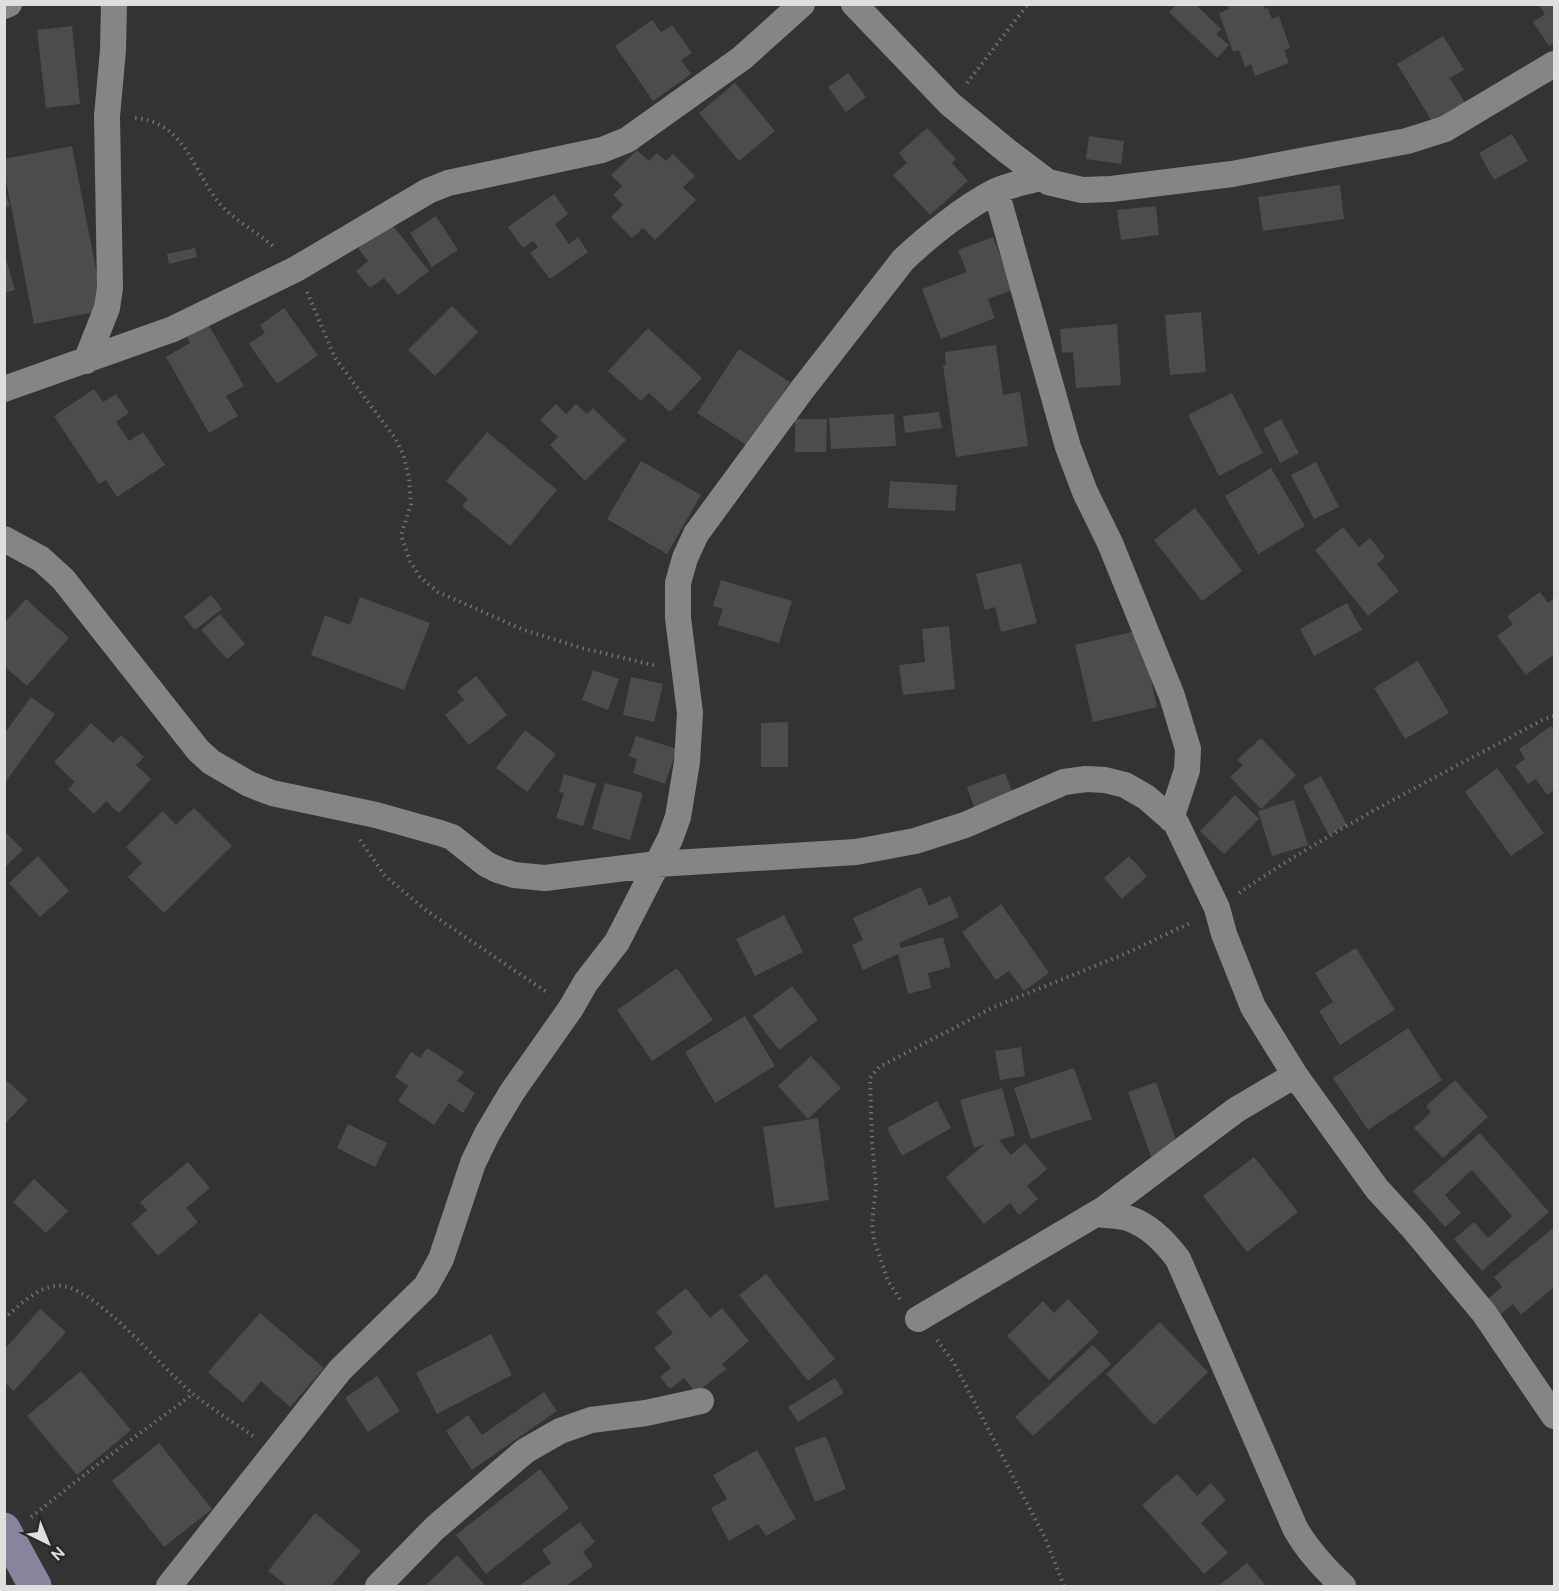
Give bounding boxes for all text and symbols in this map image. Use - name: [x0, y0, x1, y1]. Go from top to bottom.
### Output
- north arrow: [18, 1513, 78, 1573]
- text: N: [48, 1543, 69, 1565]

